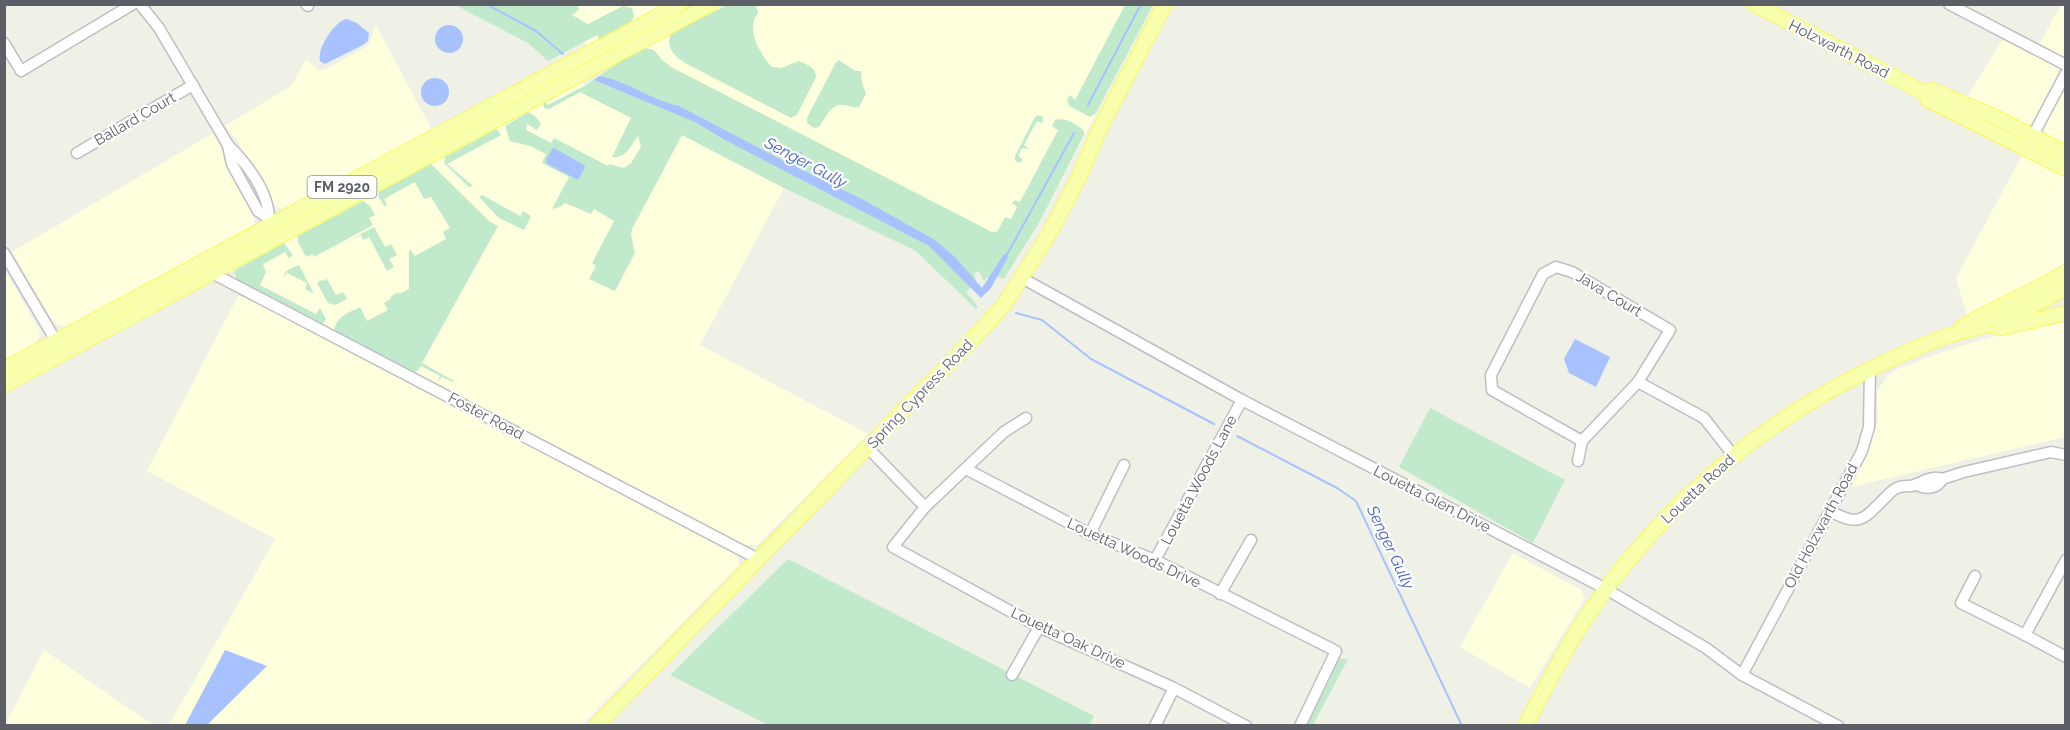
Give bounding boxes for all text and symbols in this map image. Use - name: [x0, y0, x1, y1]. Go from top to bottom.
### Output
- street label: Holzwarth Road: [1786, 16, 1892, 82]
- street label: Ballard Court: [91, 88, 179, 150]
- water label: Senger Gully: [761, 132, 851, 193]
- road number: FM 2920: [308, 176, 376, 198]
- street label: Java Court: [1573, 267, 1645, 321]
- street label: Spring Cypress Road: [863, 336, 977, 452]
- street label: Foster Road: [445, 389, 527, 443]
- street label: Louetta Woods Lane: [1157, 412, 1241, 548]
- street label: Louetta Road: [1658, 451, 1738, 527]
- street label: Old Holzwarth Road: [1780, 460, 1862, 592]
- street label: Louetta Glen Drive: [1370, 462, 1494, 536]
- water label: Senger Gully: [1362, 501, 1419, 593]
- street label: Louetta Woods Drive: [1064, 514, 1204, 592]
- street label: Louetta Oak Drive: [1008, 604, 1128, 672]

